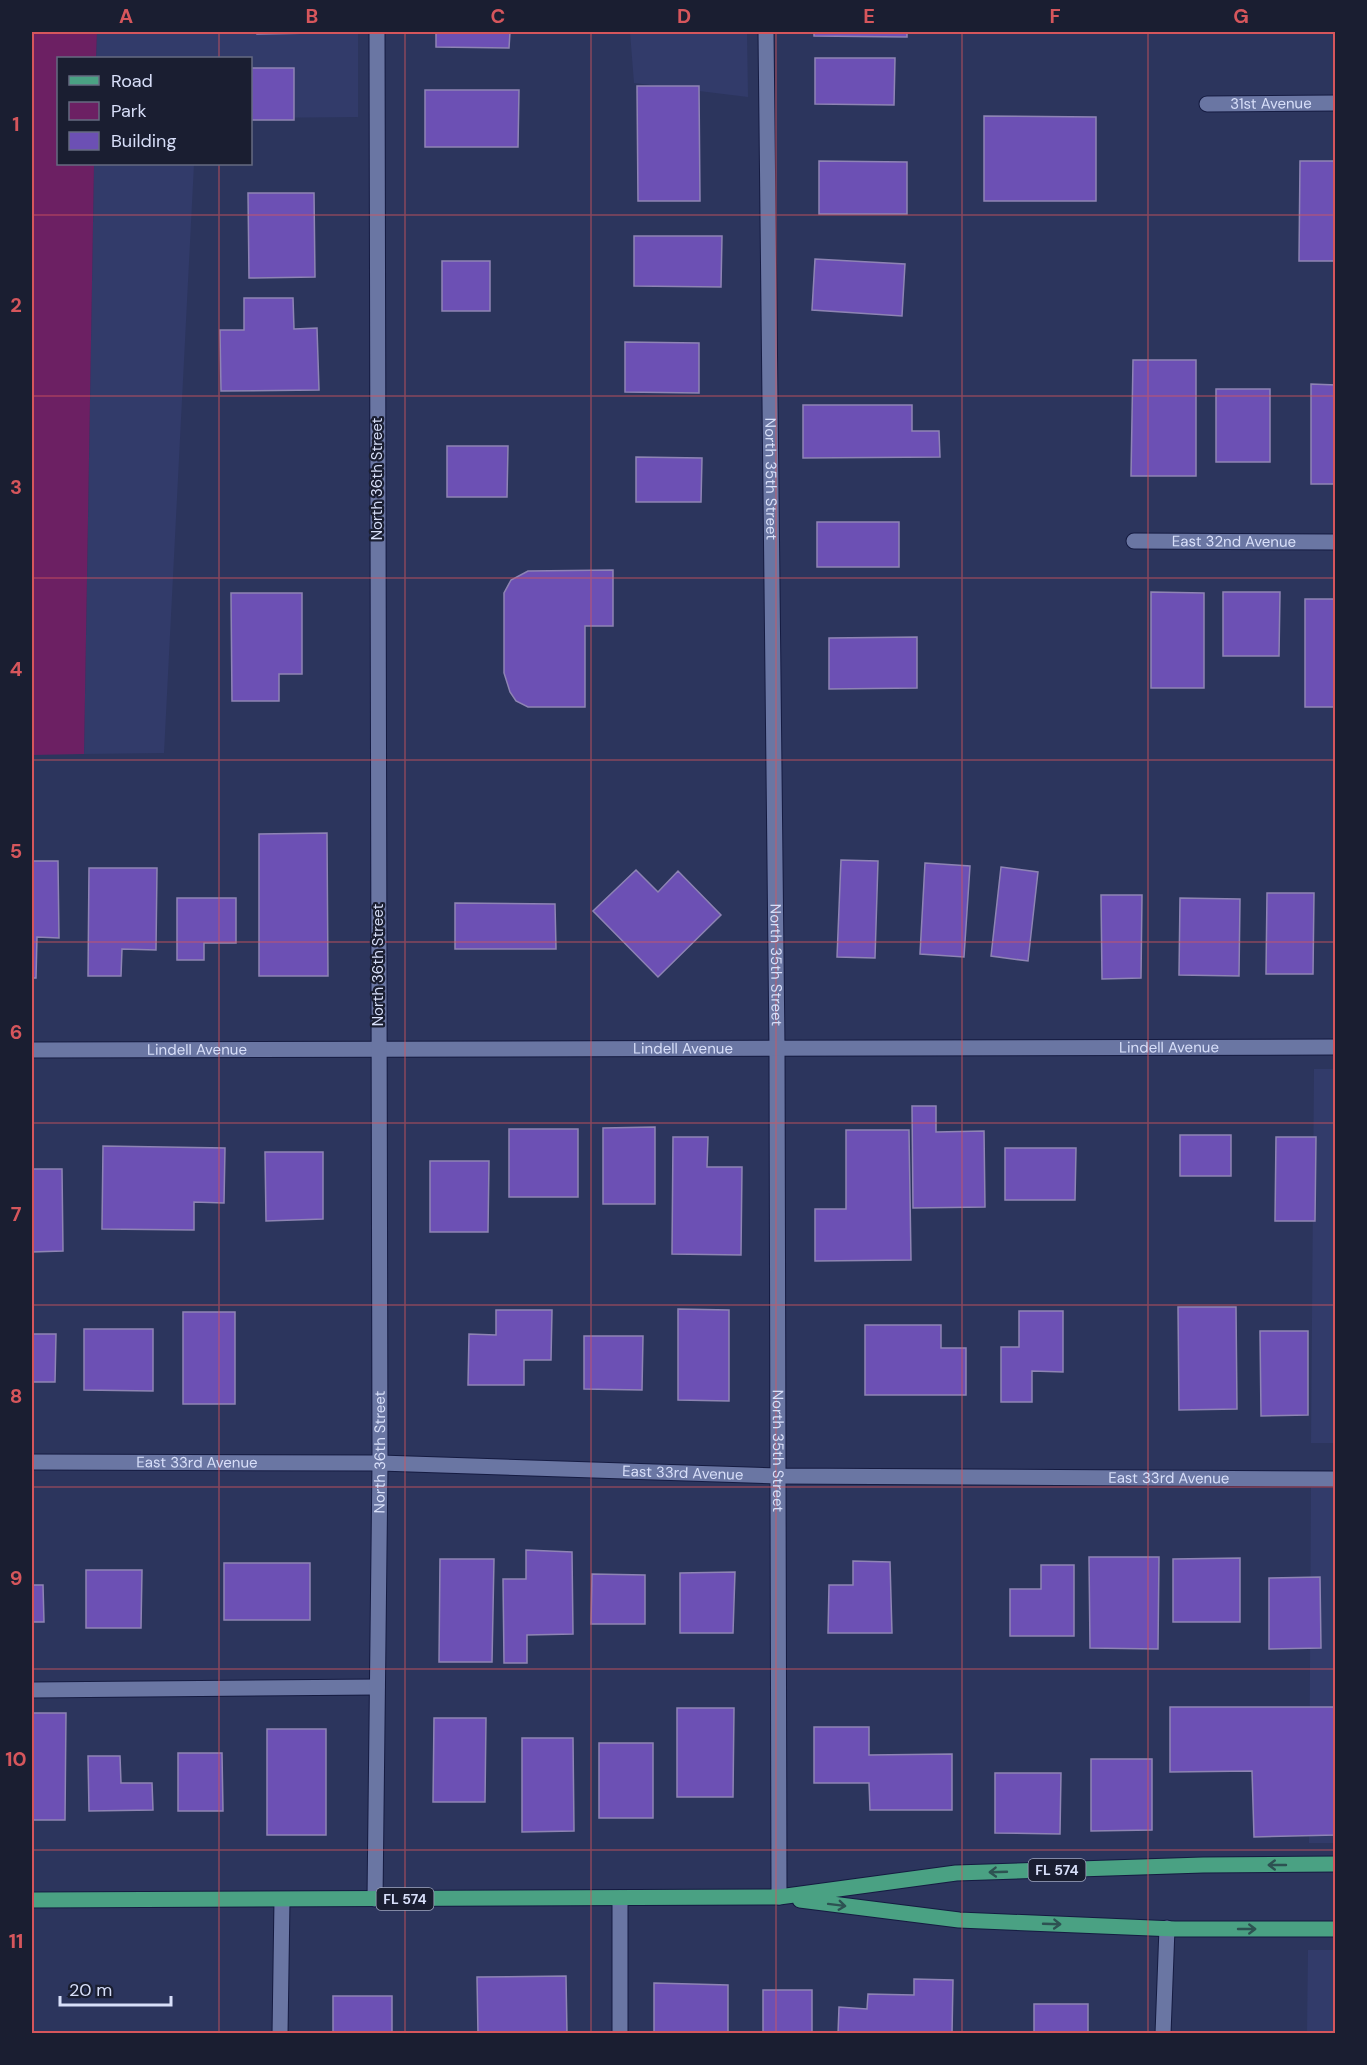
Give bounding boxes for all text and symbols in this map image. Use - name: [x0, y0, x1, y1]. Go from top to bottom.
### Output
- text: A: [119, 3, 133, 29]
- text: B: [306, 3, 318, 29]
- text: C: [491, 3, 505, 29]
- text: D: [677, 3, 691, 29]
- text: E: [863, 3, 875, 29]
- text: F: [1049, 3, 1061, 29]
- text: G: [1233, 3, 1249, 29]
- legend: [57, 57, 252, 165]
- text: Road: [111, 69, 153, 93]
- street label: 31st Avenue: [1230, 93, 1312, 114]
- text: Park: [111, 99, 147, 123]
- text: 1: [12, 111, 20, 137]
- text: Building: [111, 129, 176, 153]
- text: 2: [10, 292, 22, 318]
- street label: North 36th Street: [367, 418, 387, 540]
- street label: North 35th Street: [760, 418, 782, 540]
- text: 3: [10, 474, 22, 500]
- street label: East 32nd Avenue: [1172, 531, 1296, 552]
- text: 4: [10, 656, 23, 682]
- text: 5: [10, 838, 22, 864]
- street label: North 36th Street: [368, 904, 388, 1026]
- street label: North 35th Street: [765, 904, 787, 1026]
- text: 6: [10, 1019, 22, 1045]
- street label: Lindell Avenue: [1119, 1037, 1219, 1057]
- street label: Lindell Avenue: [633, 1038, 733, 1059]
- street label: Lindell Avenue: [147, 1040, 247, 1060]
- text: 7: [11, 1201, 22, 1227]
- text: 8: [10, 1383, 22, 1409]
- street label: North 35th Street: [768, 1390, 788, 1512]
- street label: North 36th Street: [369, 1391, 390, 1514]
- street label: East 33rd Avenue: [136, 1452, 258, 1473]
- street label: East 33rd Avenue: [622, 1461, 744, 1485]
- street label: East 33rd Avenue: [1108, 1468, 1229, 1488]
- text: 9: [10, 1565, 22, 1591]
- text: 10: [5, 1746, 27, 1772]
- road number: FL 574: [1028, 1859, 1086, 1881]
- one-way arrow: [1268, 1859, 1288, 1870]
- one-way arrow: [989, 1866, 1009, 1878]
- road number: FL 574: [376, 1888, 434, 1910]
- one-way arrow: [827, 1899, 847, 1910]
- one-way arrow: [1042, 1918, 1062, 1929]
- one-way arrow: [1237, 1923, 1257, 1935]
- text: 11: [9, 1928, 23, 1954]
- scale bar: [60, 1969, 171, 2007]
- text: 20 m: [69, 1978, 112, 2002]

